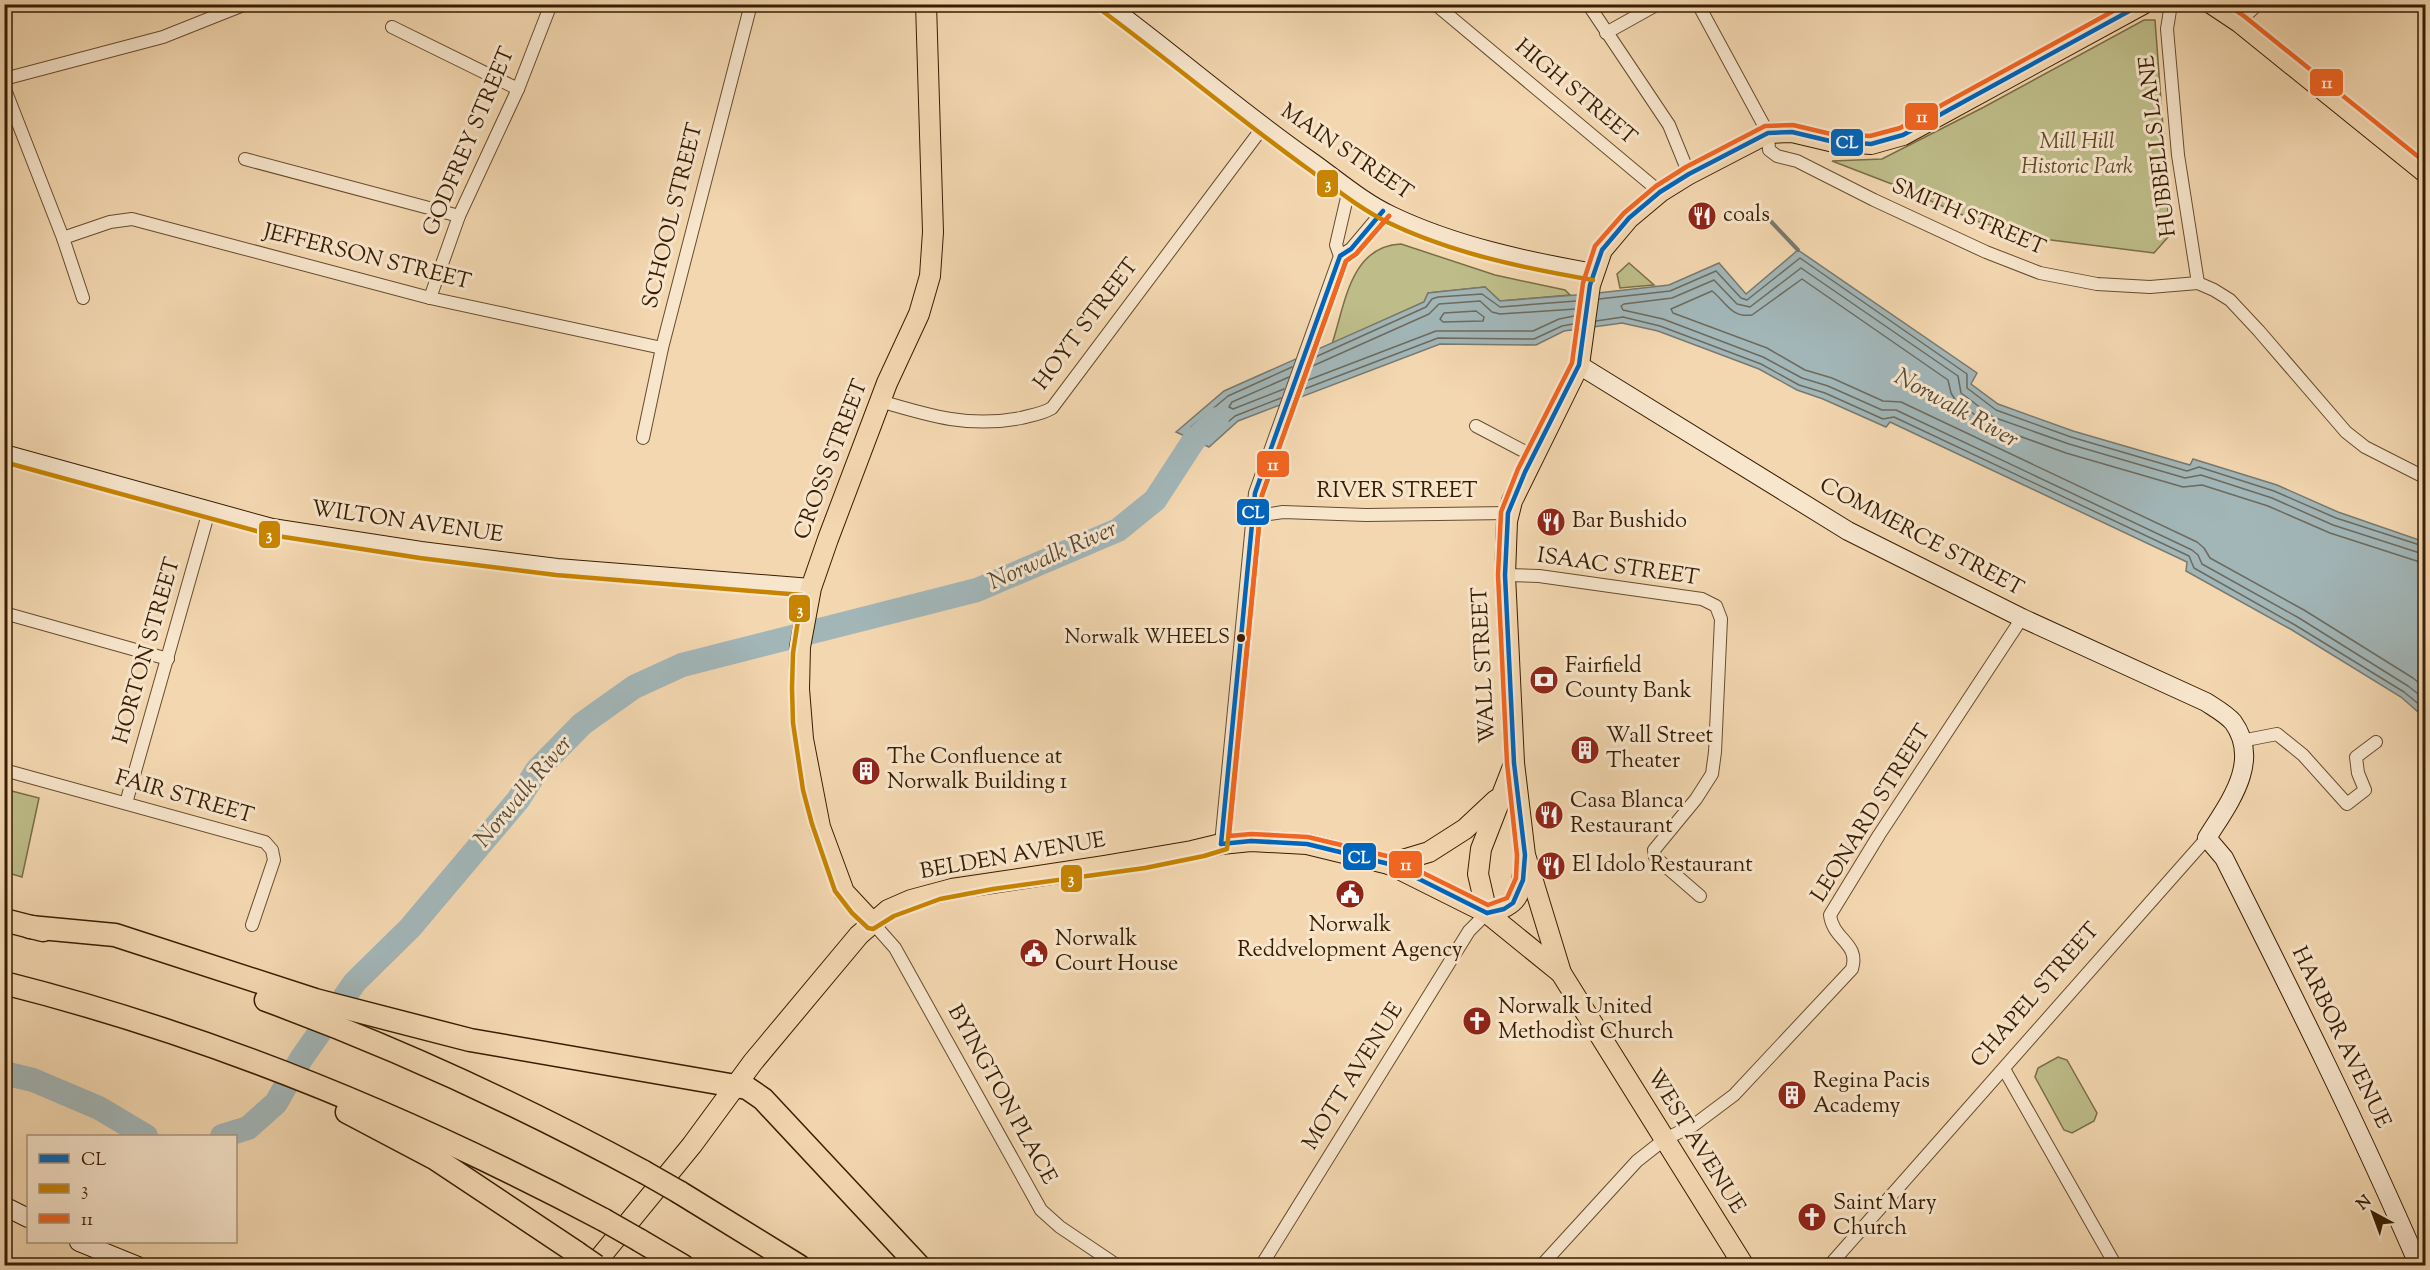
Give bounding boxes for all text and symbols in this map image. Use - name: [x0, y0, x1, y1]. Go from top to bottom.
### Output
- street label: HIGH STREET: [1507, 32, 1644, 154]
- street label: GODFREY STREET: [416, 42, 524, 241]
- street label: HUBBELLS LANE: [2132, 53, 2186, 239]
- line badge: 11: [2309, 68, 2344, 97]
- text: 11: [2322, 73, 2333, 96]
- street label: MAIN STREET: [1273, 97, 1419, 210]
- line badge: 11: [1904, 102, 1939, 131]
- text: 11: [1917, 107, 1928, 130]
- street label: SCHOOL STREET: [635, 119, 713, 312]
- park label: Mill Hill Historic Park: [2021, 127, 2133, 184]
- line badge: CL: [1830, 128, 1864, 157]
- text: CL: [1836, 133, 1859, 156]
- line badge: 3: [1316, 169, 1339, 198]
- street label: SMITH STREET: [1886, 171, 2050, 265]
- text: 3: [1325, 174, 1332, 197]
- restaurant icon: coals: [1686, 200, 1718, 232]
- place label: coals: [1723, 200, 1770, 232]
- street label: JEFFERSON STREET: [259, 216, 475, 299]
- street label: HOYT STREET: [1027, 252, 1148, 398]
- water label: Norwalk River: [1888, 361, 2025, 457]
- street label: CROSS STREET: [787, 375, 877, 545]
- line badge: 11: [1256, 450, 1290, 478]
- text: 11: [1268, 455, 1279, 478]
- street label: COMMERCE STREET: [1813, 471, 2029, 606]
- street label: RIVER STREET: [1317, 476, 1478, 508]
- street label: WILTON AVENUE: [309, 494, 505, 552]
- line badge: CL: [1236, 498, 1270, 526]
- text: CL: [1242, 503, 1265, 526]
- restaurant icon: Bar Bushido: [1535, 506, 1567, 538]
- place label: Bar Bushido: [1572, 506, 1687, 538]
- water label: Norwalk River: [983, 512, 1123, 599]
- line badge: 3: [258, 520, 281, 549]
- text: 3: [266, 525, 273, 548]
- street label: ISAAC STREET: [1535, 541, 1702, 595]
- street label: HORTON STREET: [106, 554, 190, 748]
- street label: WALL STREET: [1465, 585, 1505, 744]
- line badge: 3: [788, 594, 811, 623]
- text: 3: [797, 600, 804, 623]
- place label: Norwalk WHEELS: [1065, 624, 1230, 653]
- marker: Norwalk WHEELS: [1235, 632, 1247, 644]
- place label: Fairfield County Bank: [1565, 651, 1692, 708]
- bank icon: Fairfield County Bank: [1528, 664, 1560, 696]
- street label: LEONARD STREET: [1804, 718, 1940, 909]
- place label: Wall Street Theater: [1606, 721, 1714, 778]
- water label: Norwalk River: [467, 728, 582, 856]
- building icon: Wall Street Theater: [1569, 734, 1601, 766]
- place label: The Confluence at Norwalk Building 1: [887, 742, 1068, 799]
- building icon: The Confluence at Norwalk Building 1: [850, 755, 882, 787]
- street label: FAIR STREET: [111, 763, 258, 833]
- place label: Casa Blanca Restaurant: [1570, 786, 1684, 843]
- restaurant icon: Casa Blanca Restaurant: [1533, 799, 1565, 831]
- street label: BELDEN AVENUE: [918, 825, 1108, 889]
- line badge: CL: [1342, 842, 1377, 871]
- text: CL: [1348, 848, 1371, 871]
- line badge: 11: [1388, 850, 1423, 879]
- restaurant icon: El Idolo Restaurant: [1535, 850, 1567, 882]
- place label: El Idolo Restaurant: [1572, 850, 1753, 882]
- text: 11: [1401, 855, 1412, 878]
- line badge: 3: [1060, 864, 1083, 893]
- text: 3: [1068, 869, 1075, 892]
- public building icon: Norwalk Reddvelopment Agency: [1334, 878, 1366, 910]
- place label: Norwalk Reddvelopment Agency: [1237, 910, 1463, 967]
- street label: CHAPEL STREET: [1964, 916, 2108, 1076]
- place label: Norwalk Court House: [1055, 924, 1178, 981]
- public building icon: Norwalk Court House: [1018, 937, 1050, 969]
- street label: HARBOR AVENUE: [2282, 942, 2398, 1134]
- place label: Norwalk United Methodist Church: [1498, 992, 1674, 1049]
- street label: MOTT AVENUE: [1296, 997, 1412, 1157]
- street label: BYINGTON PLACE: [938, 999, 1064, 1191]
- church icon: Norwalk United Methodist Church: [1461, 1005, 1493, 1037]
- street label: WEST AVENUE: [1638, 1063, 1752, 1221]
- place label: Regina Pacis Academy: [1813, 1066, 1930, 1123]
- building icon: Regina Pacis Academy: [1776, 1079, 1808, 1111]
- legend: [27, 1135, 237, 1243]
- text: CL: [81, 1148, 107, 1174]
- text: 3: [81, 1178, 88, 1204]
- north arrow: [2343, 1183, 2403, 1243]
- place label: Saint Mary Church: [1833, 1188, 1937, 1245]
- text: N: [2352, 1191, 2377, 1216]
- church icon: Saint Mary Church: [1796, 1201, 1828, 1233]
- text: 11: [81, 1208, 93, 1234]

